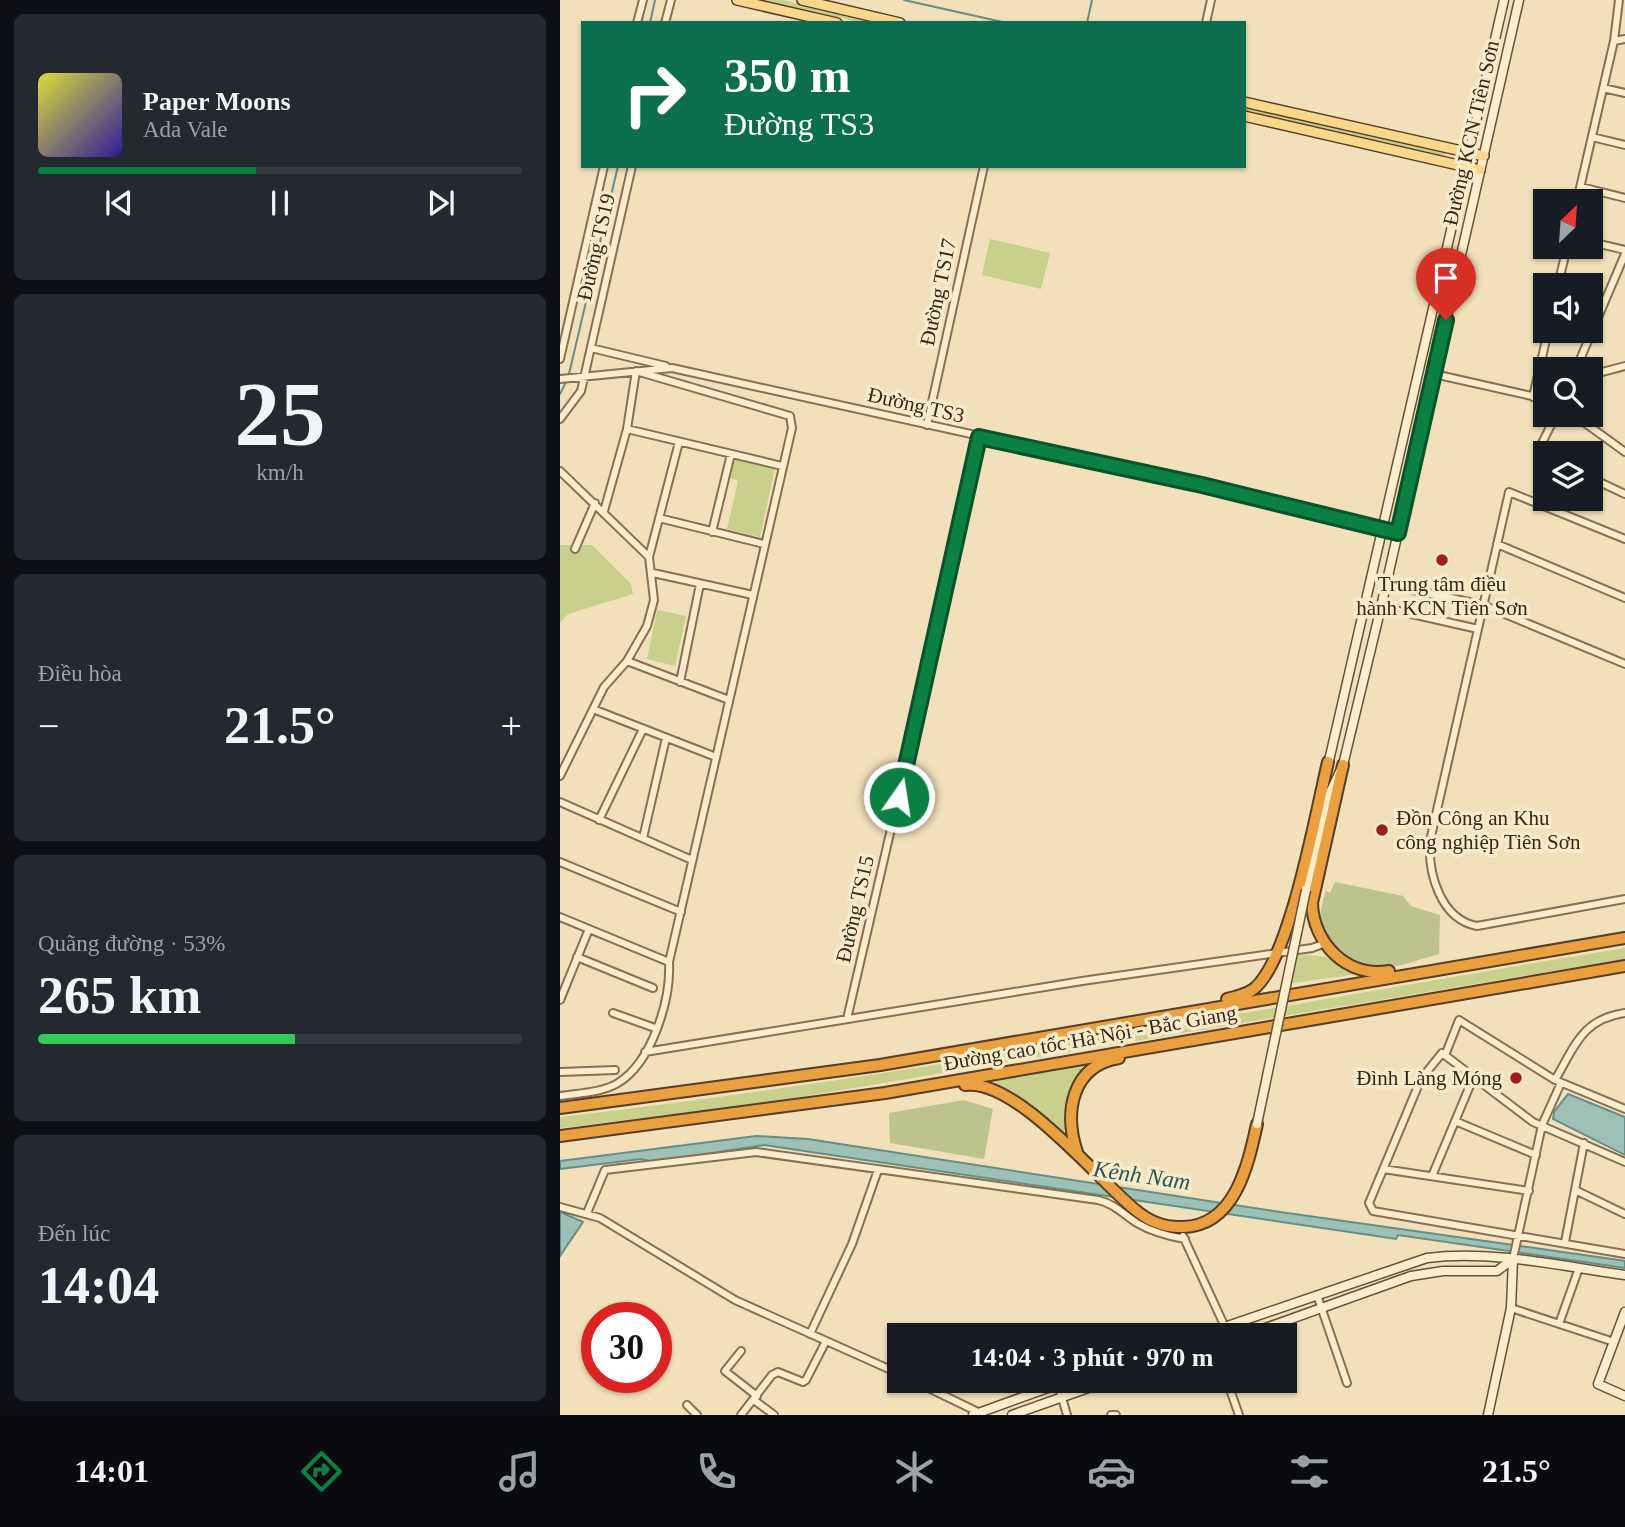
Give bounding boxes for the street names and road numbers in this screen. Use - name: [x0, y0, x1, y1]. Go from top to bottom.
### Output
- street label: Đường KCN Tiên Sơn: [1438, 38, 1504, 228]
- street label: Đường TS19: [572, 191, 620, 303]
- street label: Đường TS17: [915, 236, 961, 348]
- street label: Đường TS3: [865, 382, 967, 428]
- street label: Đường TS15: [831, 853, 879, 965]
- street label: Đường cao tốc Hà Nội - Bắc Giang: [942, 1000, 1239, 1076]

